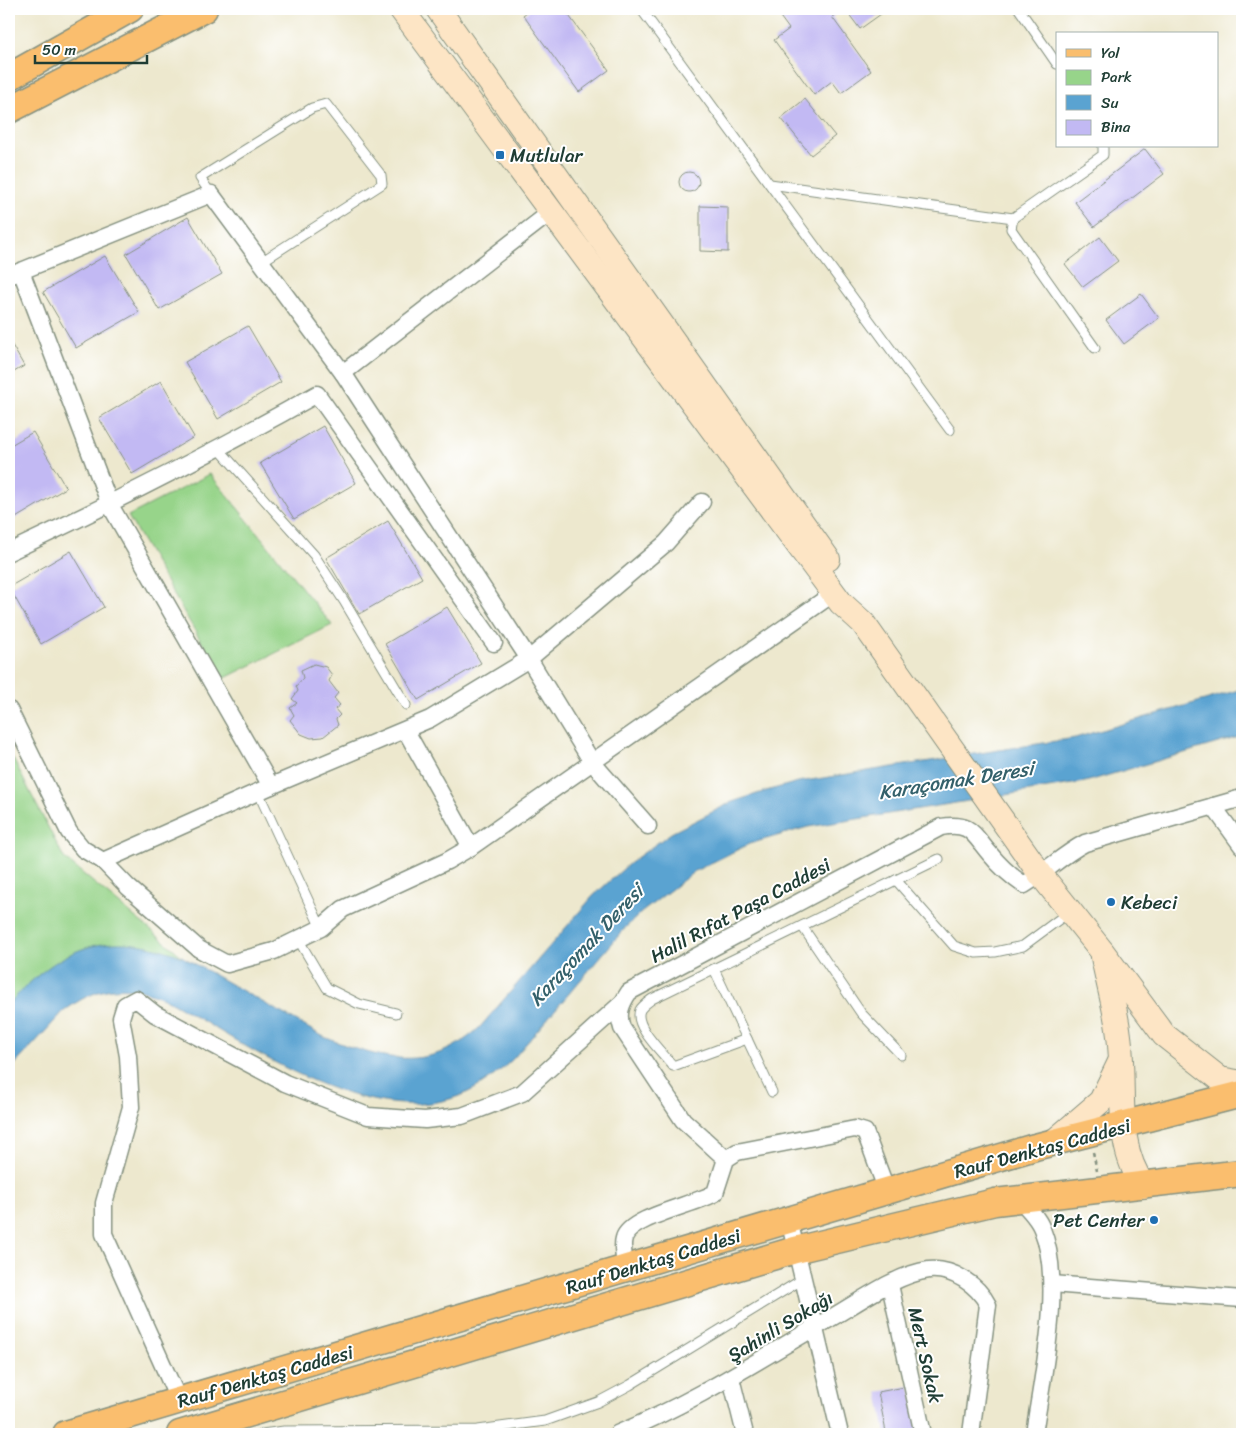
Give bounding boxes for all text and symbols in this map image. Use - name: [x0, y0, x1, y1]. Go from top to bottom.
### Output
- scale bar: [35, 32, 148, 64]
- legend: [1056, 32, 1218, 148]
- text: 50 m: [42, 37, 77, 63]
- text: Yol: [1101, 40, 1120, 66]
- text: Park: [1101, 64, 1132, 90]
- text: Su: [1101, 90, 1118, 116]
- text: Bina: [1101, 114, 1131, 140]
- place label: Mutlular: [510, 139, 584, 172]
- marker: Mutlular: [494, 149, 506, 161]
- water label: Karaçomak Deresi: [876, 750, 1040, 810]
- street label: Halil Rıfat Paşa Caddesi: [644, 848, 837, 972]
- water label: Karaçomak Deresi: [520, 873, 656, 1014]
- place label: Kebeci: [1121, 886, 1178, 919]
- marker: Kebeci: [1105, 896, 1117, 908]
- street label: Rauf Denktaş Caddesi: [950, 1109, 1135, 1188]
- place label: Pet Center: [1053, 1204, 1145, 1237]
- marker: Pet Center: [1148, 1214, 1160, 1226]
- street label: Rauf Denktaş Caddesi: [562, 1219, 745, 1304]
- street label: Şahinli Sokağı: [721, 1282, 840, 1371]
- street label: Mert Sokak: [898, 1304, 953, 1407]
- street label: Rauf Denktaş Caddesi: [173, 1335, 358, 1417]

